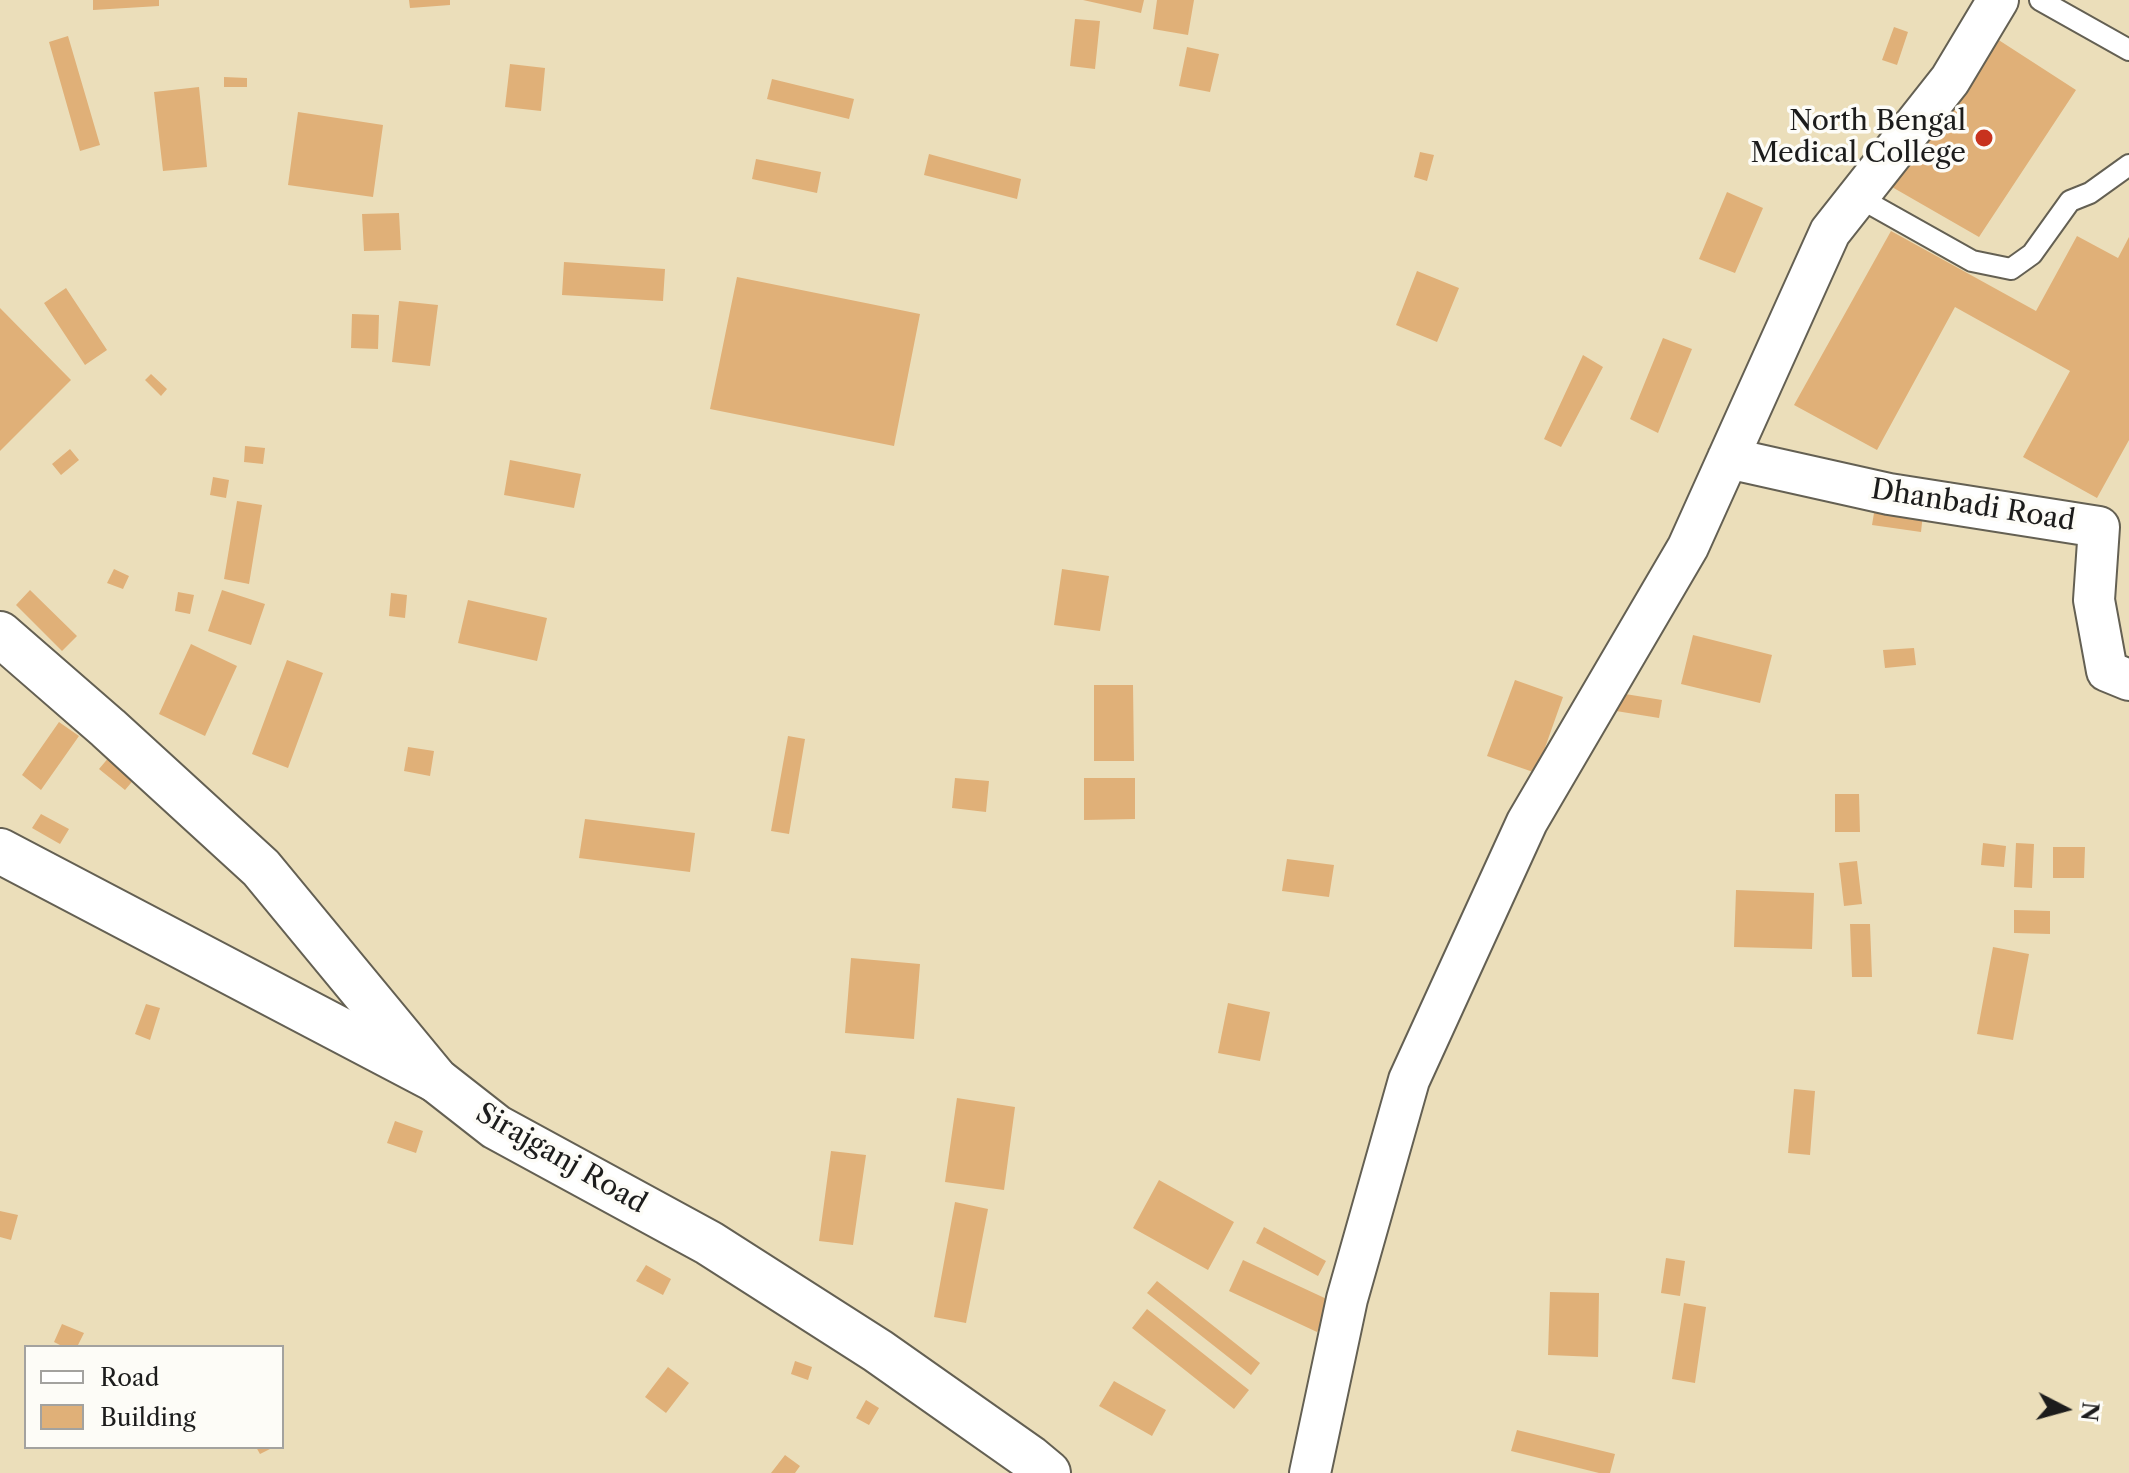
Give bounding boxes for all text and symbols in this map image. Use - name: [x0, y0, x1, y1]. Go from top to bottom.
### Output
- place label: North Bengal Medical College: [1750, 105, 1966, 171]
- marker: North Bengal Medical College: [1973, 127, 1995, 149]
- street label: Dhanbadi Road: [1869, 473, 2077, 539]
- street label: Sirajganj Road: [470, 1097, 652, 1221]
- legend: [24, 1345, 284, 1449]
- text: Road: [100, 1363, 159, 1392]
- north arrow: [2025, 1369, 2105, 1449]
- text: N: [2075, 1401, 2104, 1422]
- text: Building: [100, 1403, 196, 1432]

